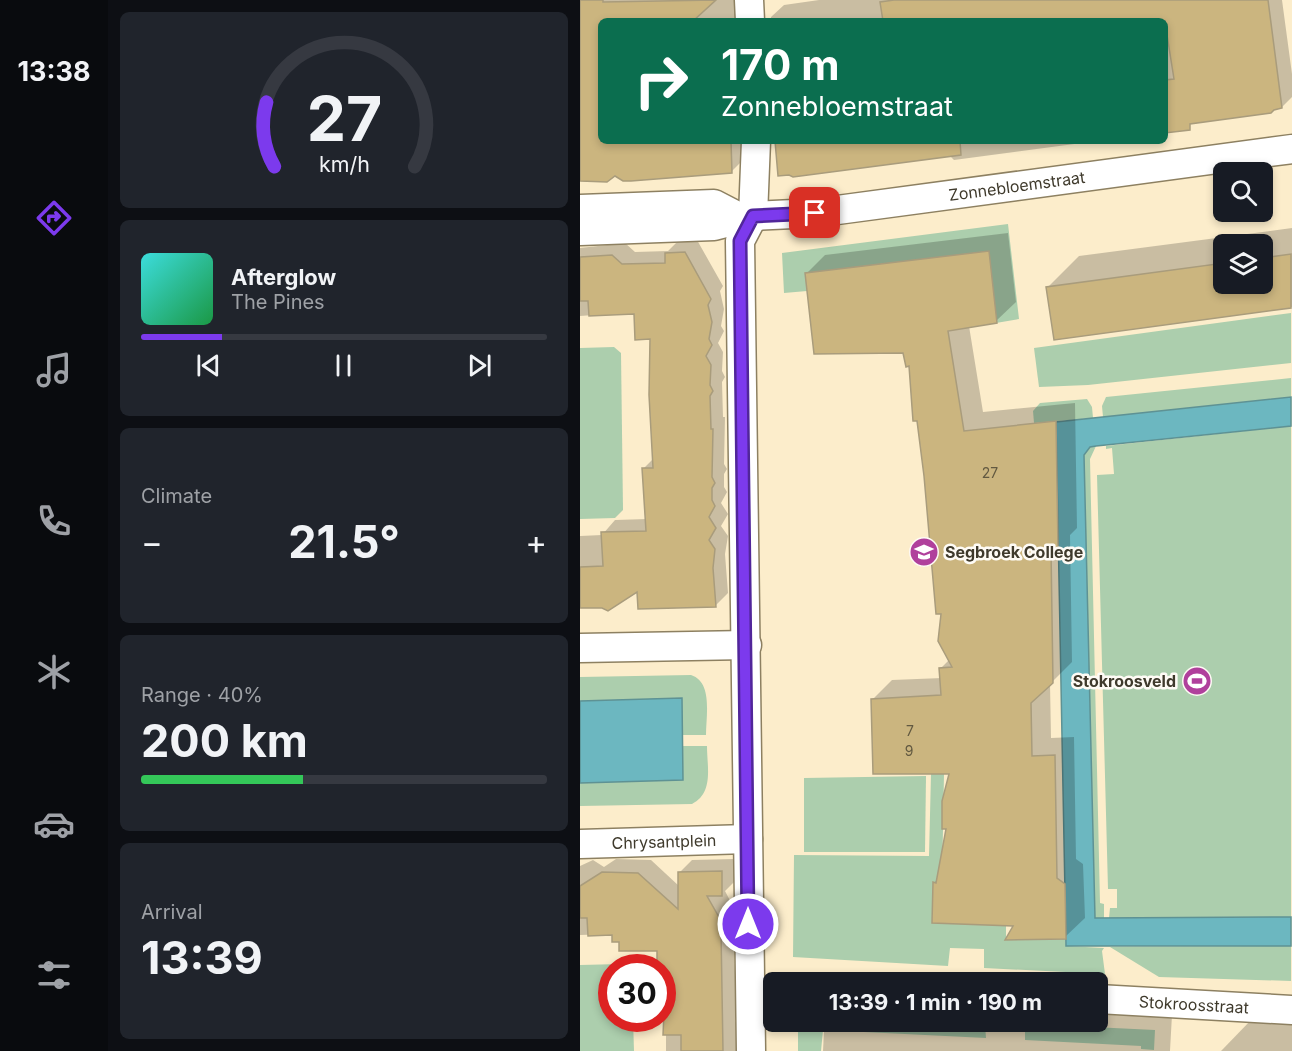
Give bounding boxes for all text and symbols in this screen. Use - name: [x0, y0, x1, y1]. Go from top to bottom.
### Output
- text: 170 m: [721, 39, 839, 90]
- icon: right: [622, 42, 700, 120]
- text: 13:38: [17, 55, 91, 88]
- text: 27: [306, 81, 382, 156]
- text: Zonnebloemstraat: [721, 90, 953, 123]
- text: km/h: [319, 151, 369, 177]
- map controls: [1213, 162, 1273, 294]
- button: search: [1213, 162, 1273, 222]
- street label: Zonnebloemstraat: [947, 167, 1086, 205]
- pin: [789, 187, 840, 238]
- icon: arrive: [798, 196, 831, 229]
- icon: directions: [33, 197, 75, 239]
- button: layers: [1213, 234, 1273, 294]
- text: Afterglow: [231, 264, 336, 290]
- text: The Pines: [231, 290, 325, 314]
- icon: music: [33, 349, 75, 391]
- icon: previous: [192, 349, 225, 382]
- icon: pause: [327, 349, 360, 382]
- icon: next: [463, 349, 496, 382]
- house number: 27: [982, 464, 998, 481]
- text: Climate: [141, 484, 212, 508]
- icon: phone: [33, 500, 75, 542]
- text: 21.5°: [288, 514, 400, 569]
- text: −: [141, 522, 163, 562]
- text: +: [525, 522, 547, 562]
- school or university icon: Segbroek College: [908, 536, 940, 568]
- place label: Segbroek College: [945, 542, 1083, 562]
- icon: climate: [33, 651, 75, 693]
- sports icon: Stokroosveld: [1181, 665, 1213, 697]
- place label: Stokroosveld: [1073, 671, 1176, 691]
- text: Range · 40%: [141, 683, 263, 707]
- text: 200 km: [141, 713, 308, 768]
- house number: 7: [906, 722, 914, 739]
- house number: 9: [905, 742, 913, 759]
- icon: car: [33, 803, 75, 845]
- street label: Chrysantplein: [611, 830, 717, 853]
- position arrow: [716, 892, 780, 956]
- text: Arrival: [141, 900, 203, 924]
- text: 13:39: [141, 930, 263, 985]
- icon: filters: [33, 954, 75, 996]
- speed limit sign: 30: [598, 954, 676, 1032]
- text: 13:39 · 1 min · 190 m: [829, 989, 1042, 1015]
- street label: Stokroosstraat: [1138, 991, 1249, 1018]

